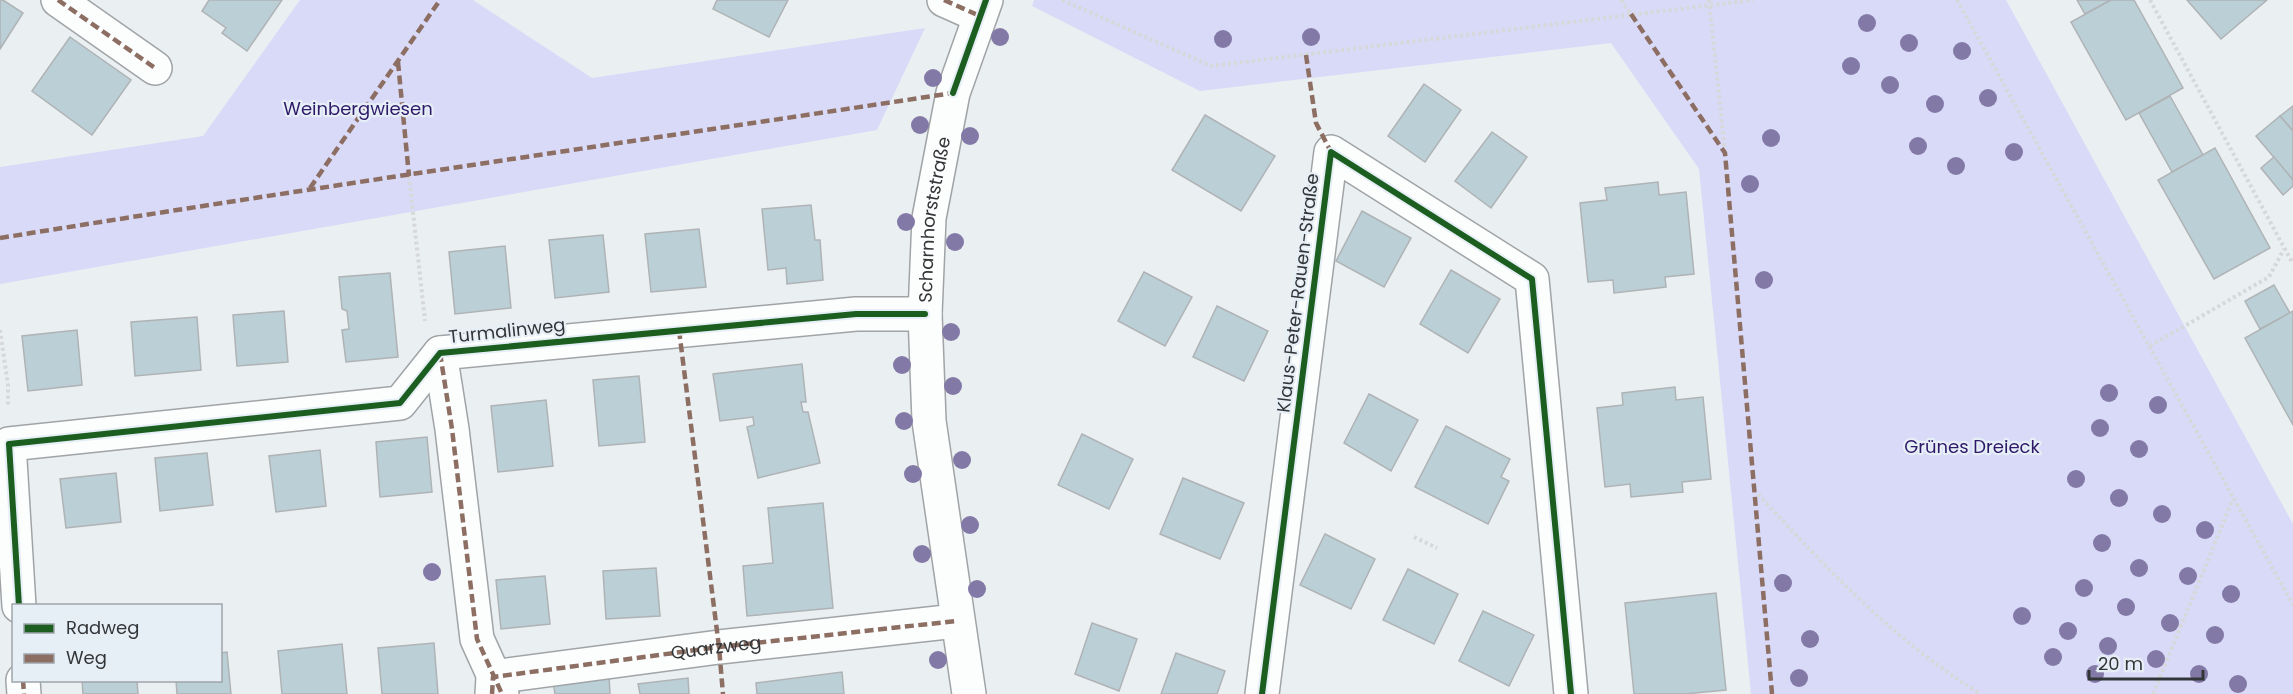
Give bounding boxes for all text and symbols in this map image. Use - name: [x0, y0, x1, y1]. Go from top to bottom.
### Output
- park label: Weinbergwiesen: [283, 96, 433, 121]
- street label: Scharnhorststraße: [912, 134, 956, 303]
- street label: Klaus-Peter-Rauen-Straße: [1270, 172, 1325, 414]
- street label: Turmalinweg: [447, 312, 567, 349]
- park label: Grünes Dreieck: [1904, 434, 2040, 459]
- legend: [12, 604, 222, 682]
- text: Radweg: [66, 615, 139, 640]
- street label: Quarzweg: [669, 629, 763, 665]
- scale bar: [2089, 643, 2203, 681]
- text: Weg: [66, 645, 107, 670]
- text: 20 m: [2098, 651, 2143, 676]

